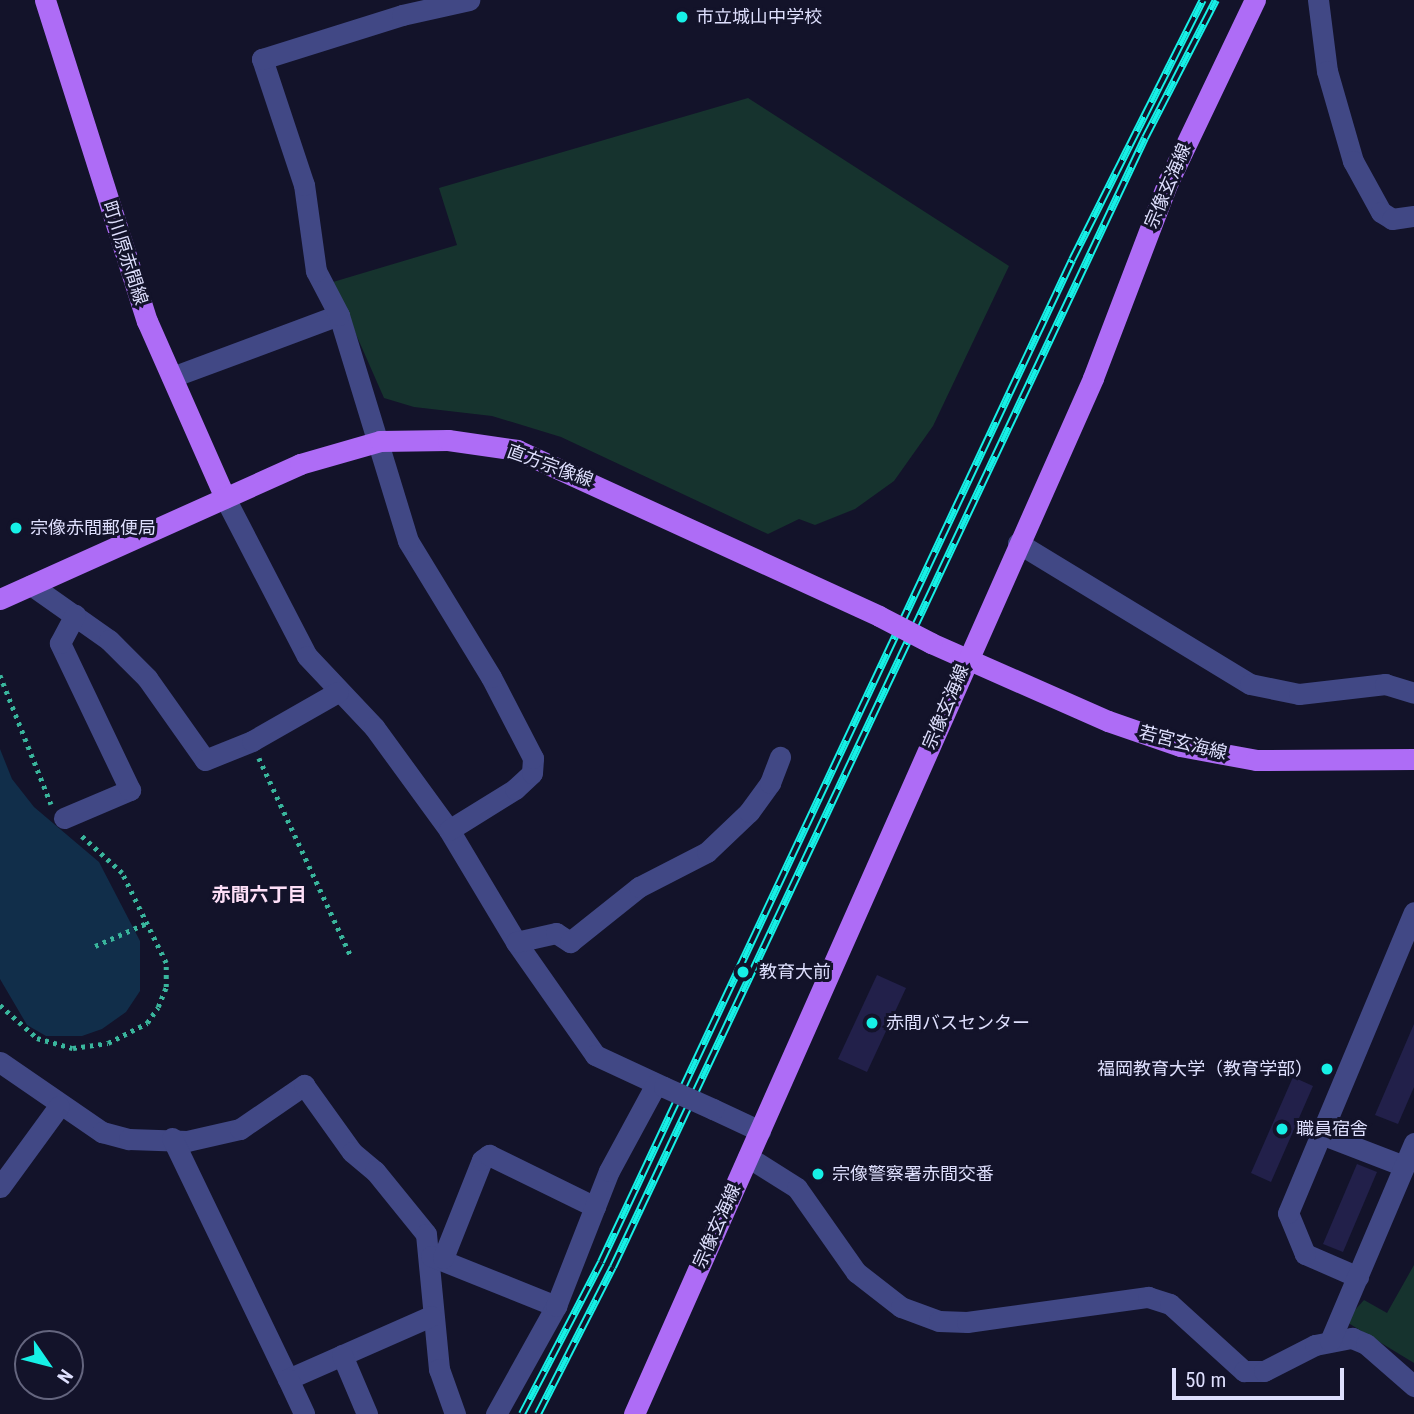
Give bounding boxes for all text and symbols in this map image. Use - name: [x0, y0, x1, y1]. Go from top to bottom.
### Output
- place label: 市立城山中学校: [696, 6, 822, 28]
- marker: 市立城山中学校: [674, 9, 690, 25]
- street label: 宗像玄海線: [1140, 140, 1196, 232]
- street label: 町川原赤間線: [98, 198, 152, 308]
- street label: 直方宗像線: [504, 440, 596, 492]
- place label: 宗像赤間郵便局: [30, 517, 156, 539]
- marker: 宗像赤間郵便局: [8, 520, 24, 536]
- street label: 宗像玄海線: [918, 661, 974, 753]
- street label: 若宮玄海線: [1137, 722, 1229, 764]
- district label: 赤間六丁目: [212, 884, 306, 906]
- place label: 教育大前: [759, 961, 831, 983]
- marker: 教育大前: [733, 962, 753, 982]
- place label: 赤間バスセンター: [886, 1012, 1030, 1034]
- marker: 赤間バスセンター: [864, 1015, 880, 1031]
- place label: 福岡教育大学（教育学部）: [1097, 1058, 1313, 1080]
- marker: 福岡教育大学（教育学部）: [1319, 1061, 1335, 1077]
- place label: 職員宿舎: [1296, 1118, 1368, 1140]
- marker: 職員宿舎: [1274, 1121, 1290, 1137]
- place label: 宗像警察署赤間交番: [832, 1163, 994, 1185]
- marker: 宗像警察署赤間交番: [810, 1166, 826, 1182]
- street label: 宗像玄海線: [689, 1180, 745, 1272]
- north arrow: [14, 1330, 84, 1400]
- scale bar: [1176, 1354, 1348, 1398]
- text: N: [52, 1365, 78, 1388]
- text: 50 m: [1185, 1368, 1226, 1392]

